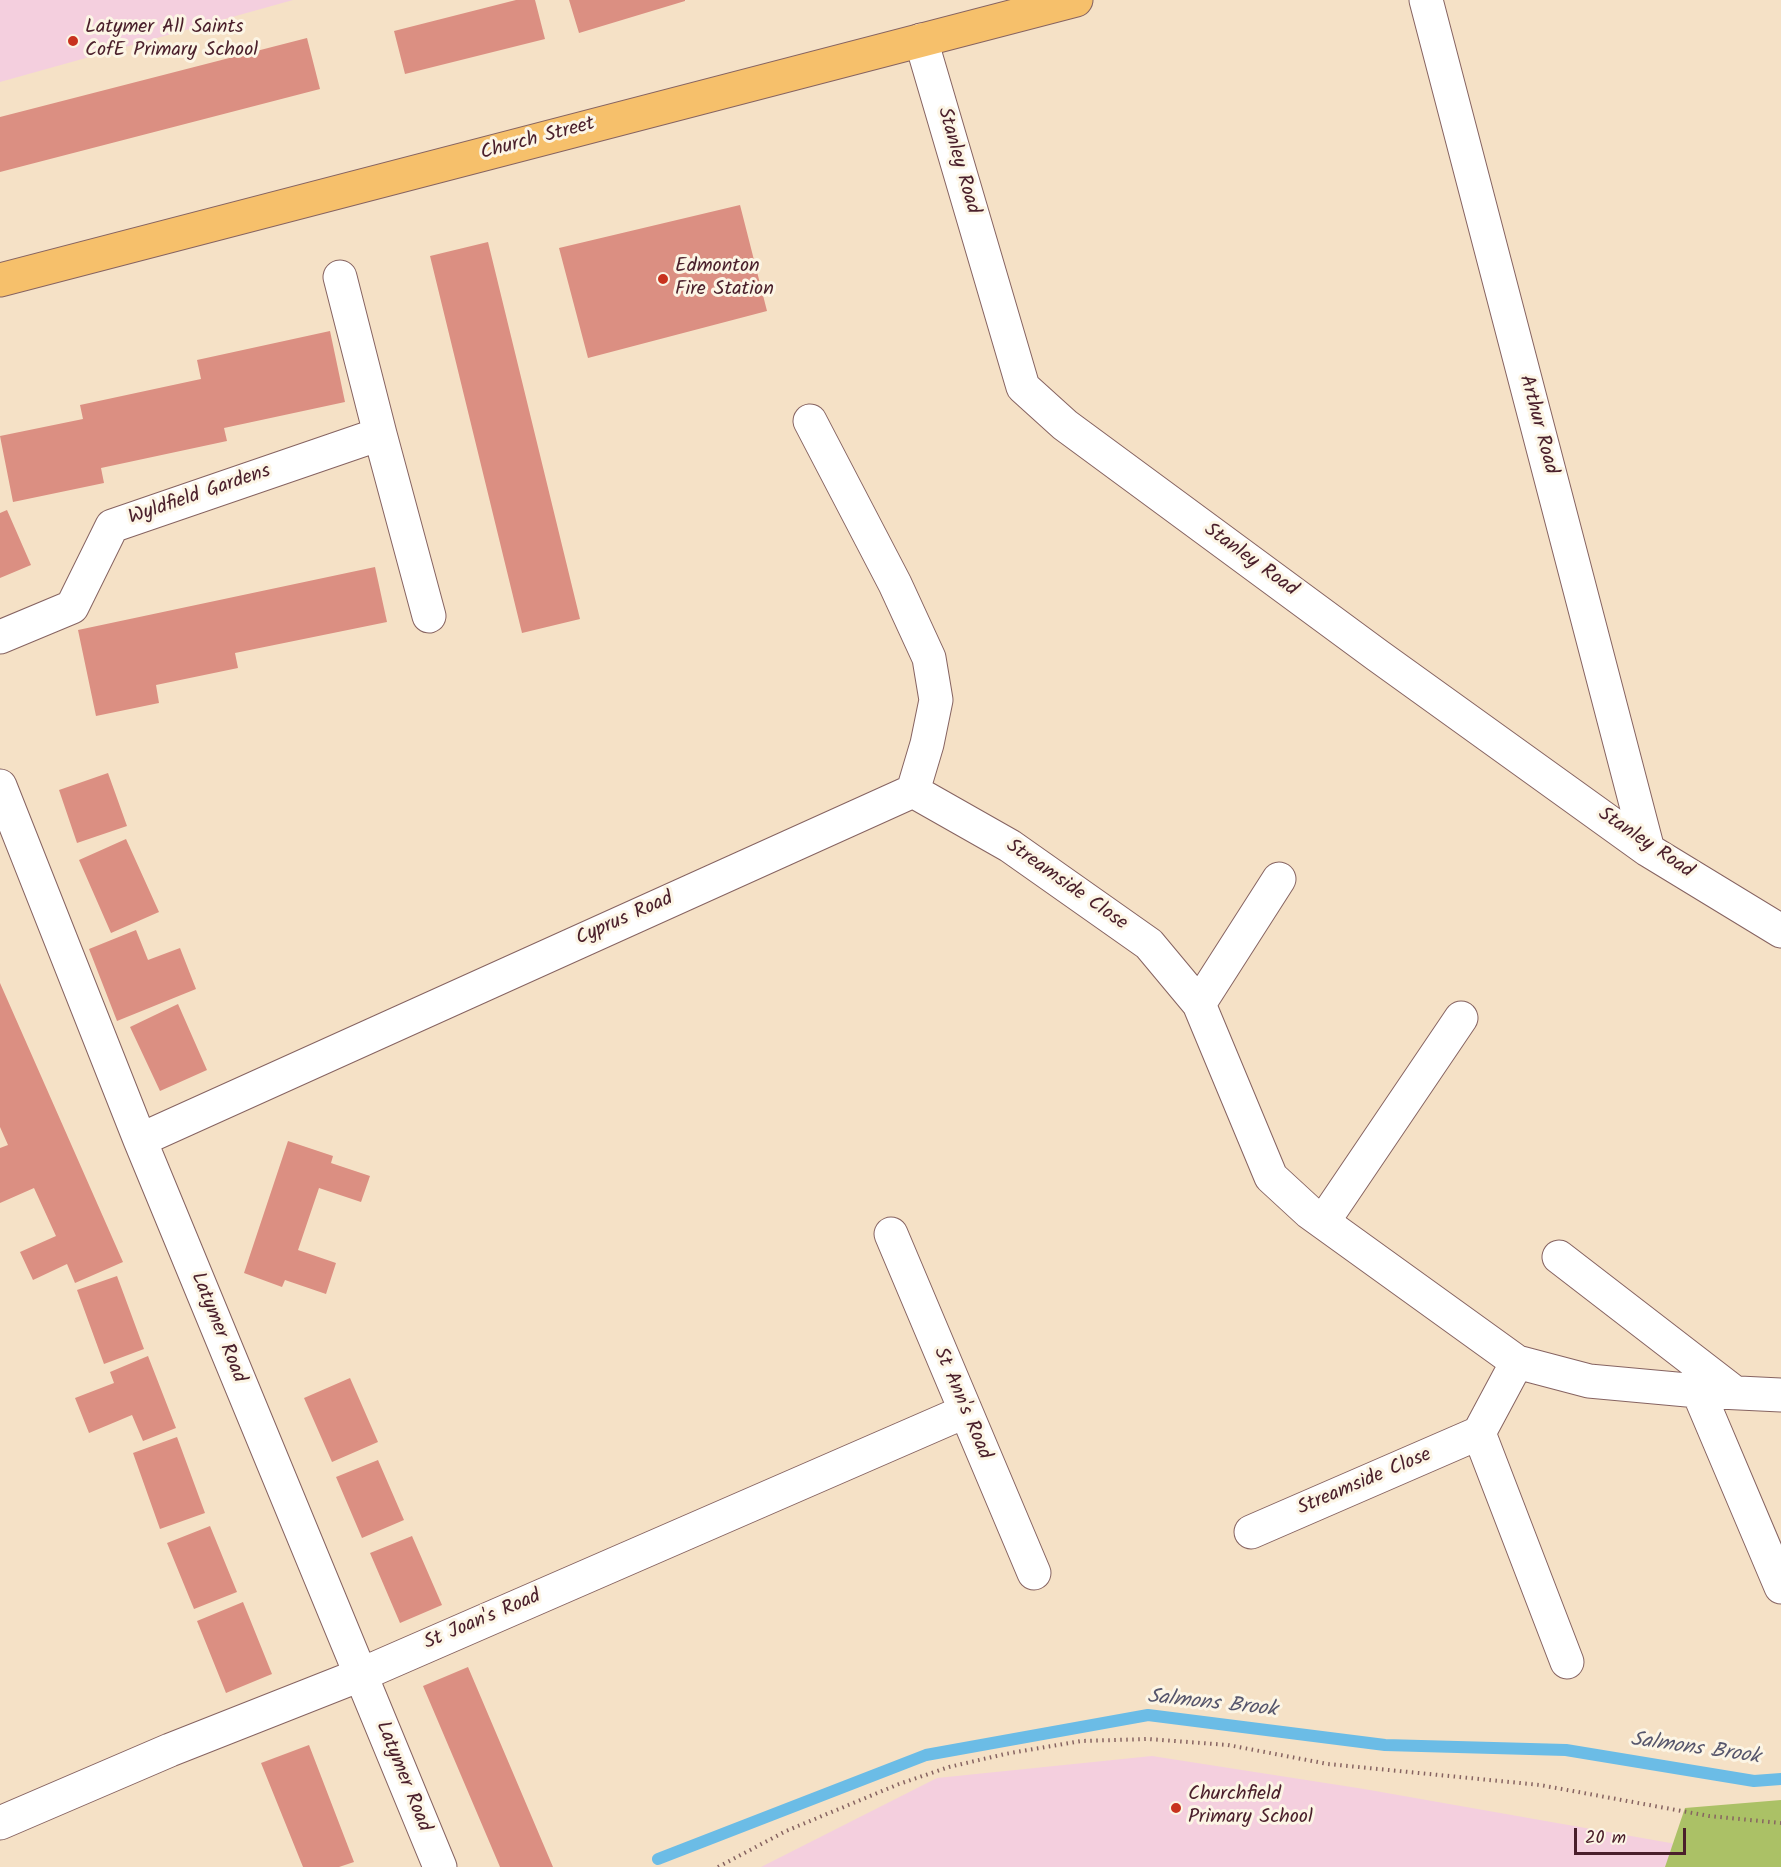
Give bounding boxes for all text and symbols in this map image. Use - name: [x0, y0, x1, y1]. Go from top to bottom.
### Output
- place label: Latymer All Saints CofE Primary School: [85, 17, 258, 64]
- marker: Latymer All Saints CofE Primary School: [66, 34, 80, 48]
- street label: Stanley Road: [930, 105, 984, 217]
- street label: Church Street: [478, 113, 598, 167]
- place label: Edmonton Fire Station: [675, 256, 774, 303]
- marker: Edmonton Fire Station: [656, 272, 670, 286]
- street label: Arthur Road: [1512, 373, 1562, 477]
- street label: Wyldfield Gardens: [126, 460, 274, 532]
- street label: Stanley Road: [1199, 519, 1301, 603]
- street label: Stanley Road: [1593, 803, 1697, 885]
- street label: Streamside Close: [1001, 835, 1131, 937]
- street label: Cyprus Road: [573, 888, 677, 952]
- street label: Latymer Road: [184, 1269, 250, 1387]
- street label: St Ann's Road: [927, 1344, 995, 1464]
- street label: Streamside Close: [1294, 1444, 1436, 1522]
- street label: St Joan's Road: [421, 1586, 545, 1656]
- water label: Salmons Brook: [1146, 1686, 1278, 1724]
- street label: Latymer Road: [369, 1718, 435, 1836]
- water label: Salmons Brook: [1629, 1728, 1761, 1772]
- place label: Churchfield Primary School: [1188, 1784, 1313, 1831]
- marker: Churchfield Primary School: [1169, 1801, 1183, 1815]
- scale bar: [1577, 1816, 1690, 1854]
- text: 20 m: [1585, 1824, 1626, 1853]

